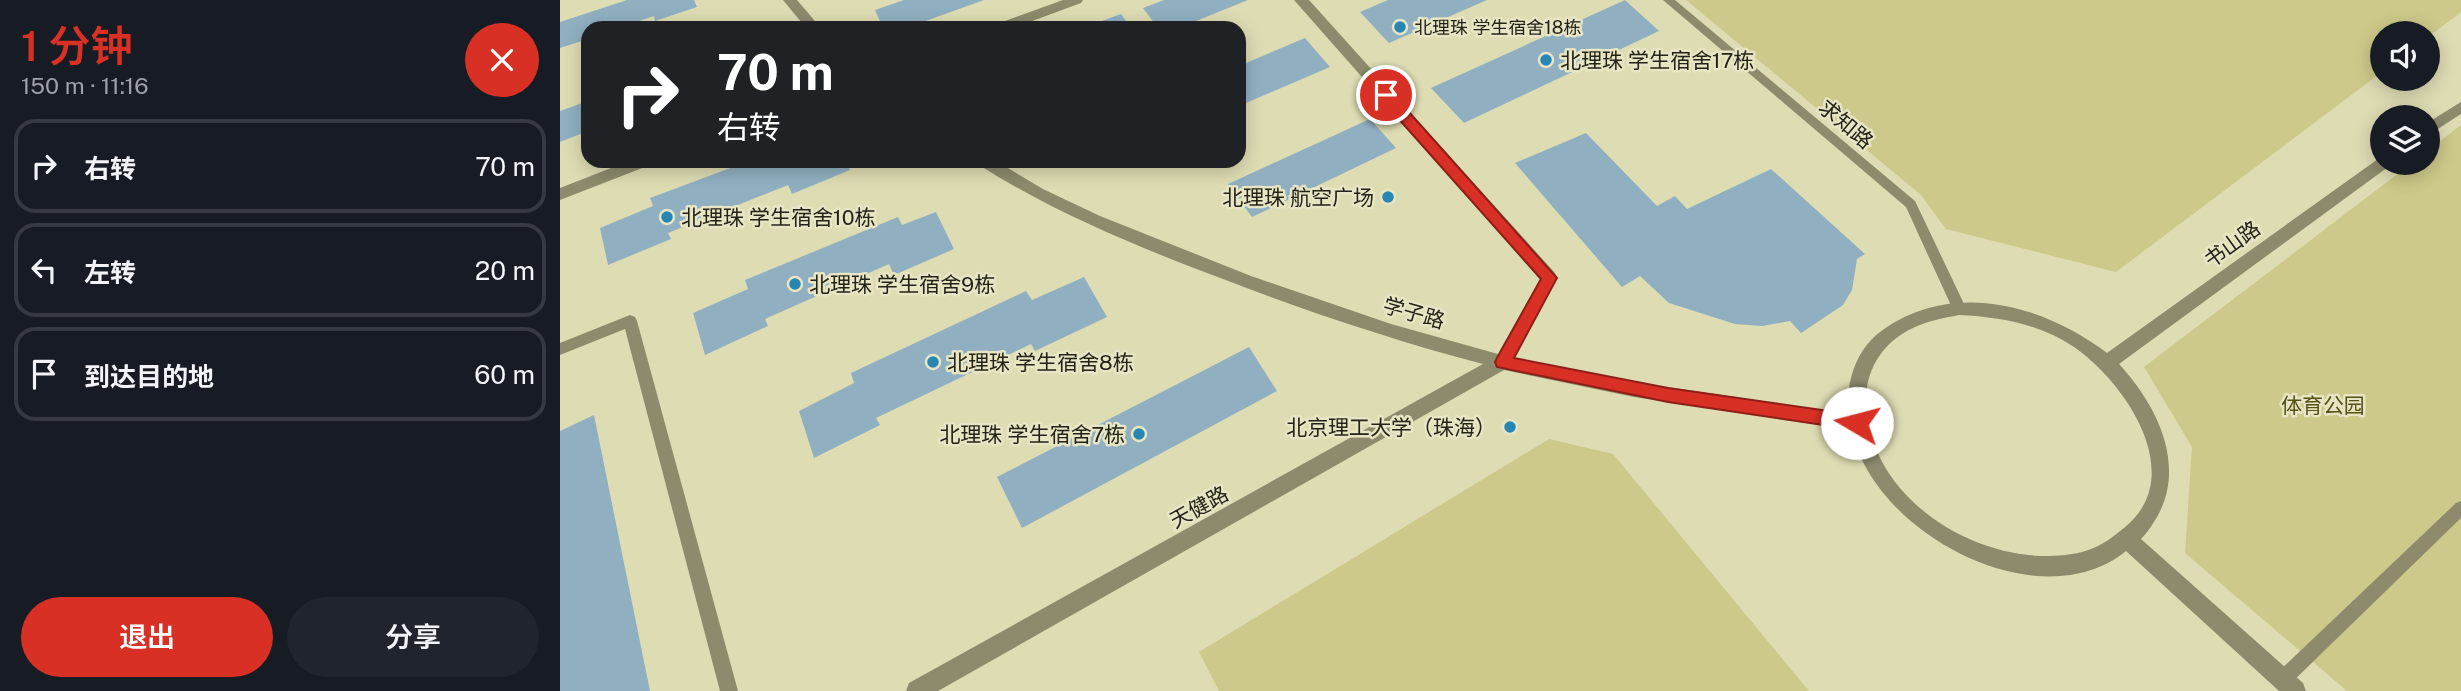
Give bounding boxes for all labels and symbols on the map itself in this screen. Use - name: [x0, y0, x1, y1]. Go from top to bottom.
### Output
- place label: 北理珠 学生宿舍18栋: [1414, 17, 1581, 38]
- marker: 北理珠 学生宿舍18栋: [1392, 19, 1408, 35]
- place label: 北理珠 学生宿舍17栋: [1560, 48, 1754, 73]
- marker: 北理珠 学生宿舍17栋: [1538, 52, 1554, 68]
- pin: [1356, 65, 1416, 125]
- street label: 求知路: [1814, 94, 1878, 154]
- place label: 北理珠 航空广场: [1222, 185, 1374, 210]
- marker: 北理珠 航空广场: [1380, 189, 1396, 205]
- place label: 北理珠 学生宿舍10栋: [681, 205, 876, 230]
- marker: 北理珠 学生宿舍10栋: [659, 209, 675, 225]
- street label: 书山路: [2199, 215, 2265, 273]
- place label: 北理珠 学生宿舍9栋: [809, 272, 995, 297]
- marker: 北理珠 学生宿舍9栋: [787, 276, 803, 292]
- street label: 学子路: [1380, 292, 1448, 334]
- place label: 北理珠 学生宿舍8栋: [947, 350, 1134, 375]
- marker: 北理珠 学生宿舍8栋: [925, 354, 941, 370]
- position arrow: [1820, 386, 1894, 460]
- park label: 体育公园: [2281, 393, 2365, 418]
- place label: 北京理工大学（珠海）: [1286, 415, 1496, 440]
- marker: 北京理工大学（珠海）: [1502, 419, 1518, 435]
- place label: 北理珠 学生宿舍7栋: [939, 422, 1125, 447]
- marker: 北理珠 学生宿舍7栋: [1131, 426, 1147, 442]
- street label: 天健路: [1165, 481, 1233, 533]

